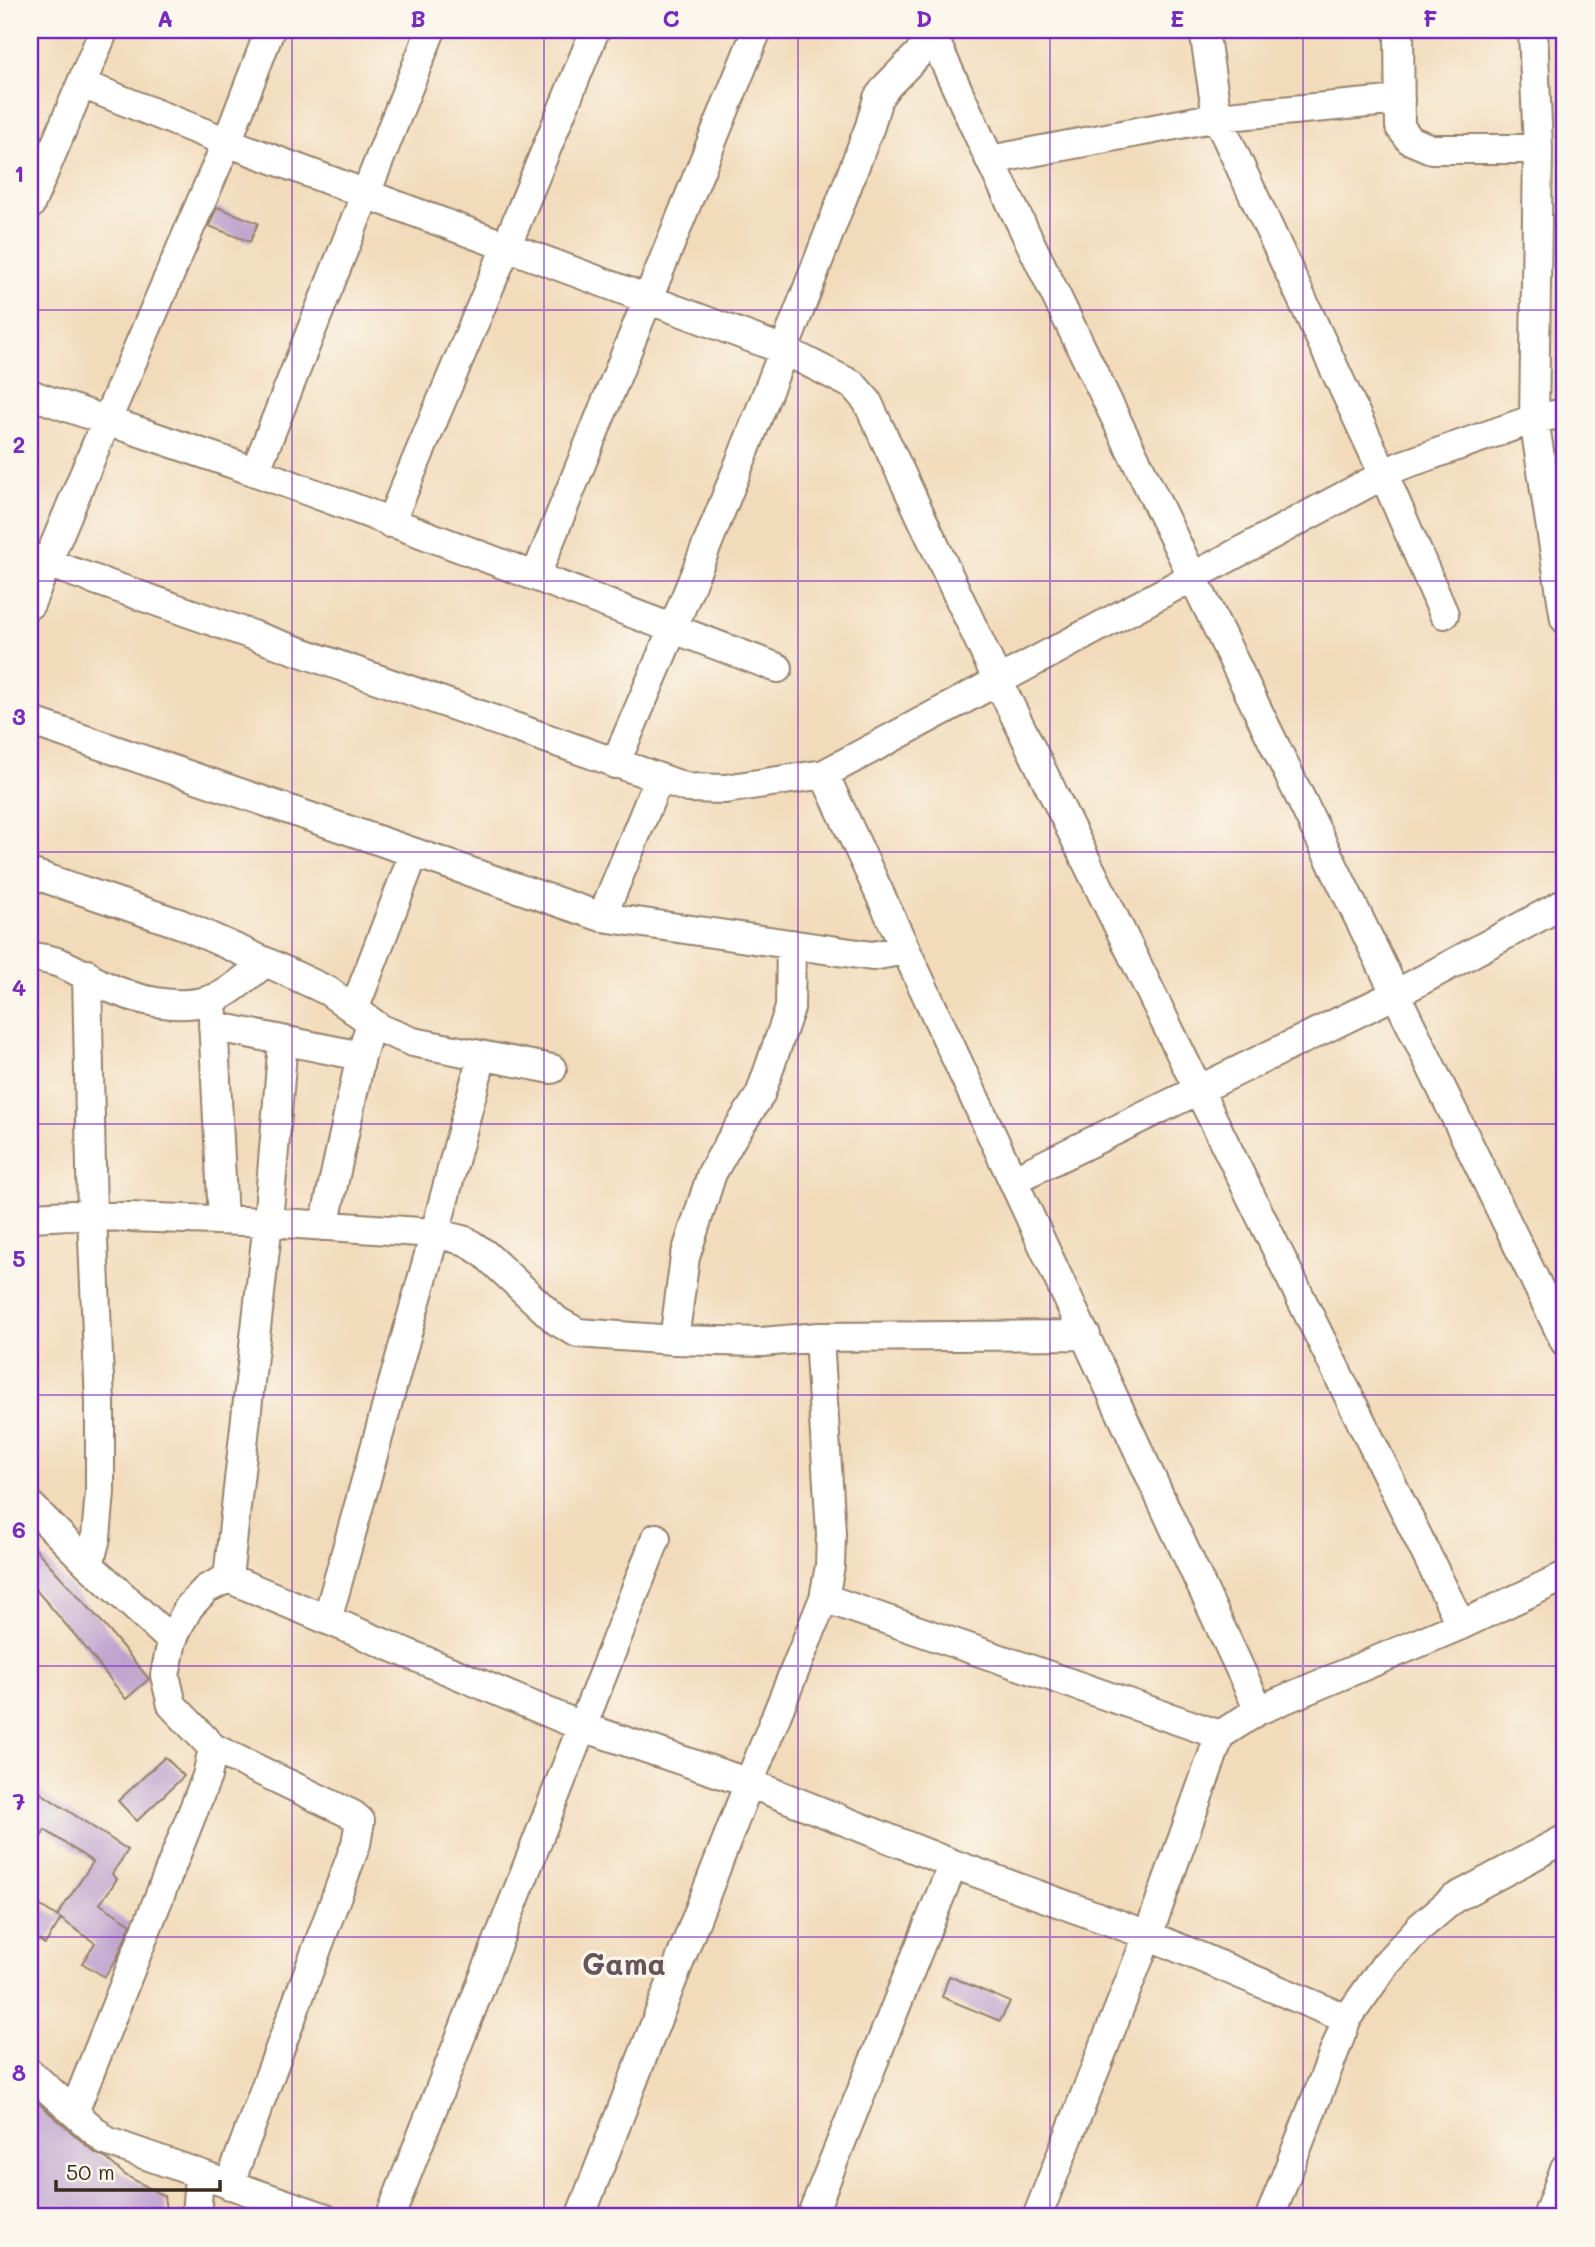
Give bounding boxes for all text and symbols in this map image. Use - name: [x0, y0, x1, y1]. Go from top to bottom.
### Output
- text: A: [157, 3, 173, 33]
- text: B: [410, 3, 426, 33]
- text: C: [662, 3, 680, 33]
- text: D: [916, 3, 932, 33]
- text: E: [1170, 3, 1184, 33]
- text: F: [1423, 3, 1437, 33]
- text: 1: [14, 158, 24, 188]
- text: 2: [13, 429, 25, 459]
- text: 3: [12, 701, 26, 731]
- text: 4: [12, 972, 26, 1002]
- text: 5: [12, 1243, 26, 1273]
- text: 6: [12, 1514, 26, 1544]
- text: 7: [13, 1786, 26, 1816]
- district label: Gama: [582, 1943, 666, 1983]
- text: 8: [12, 2057, 26, 2087]
- scale bar: [56, 2149, 220, 2193]
- text: 50 m: [66, 2158, 115, 2185]

